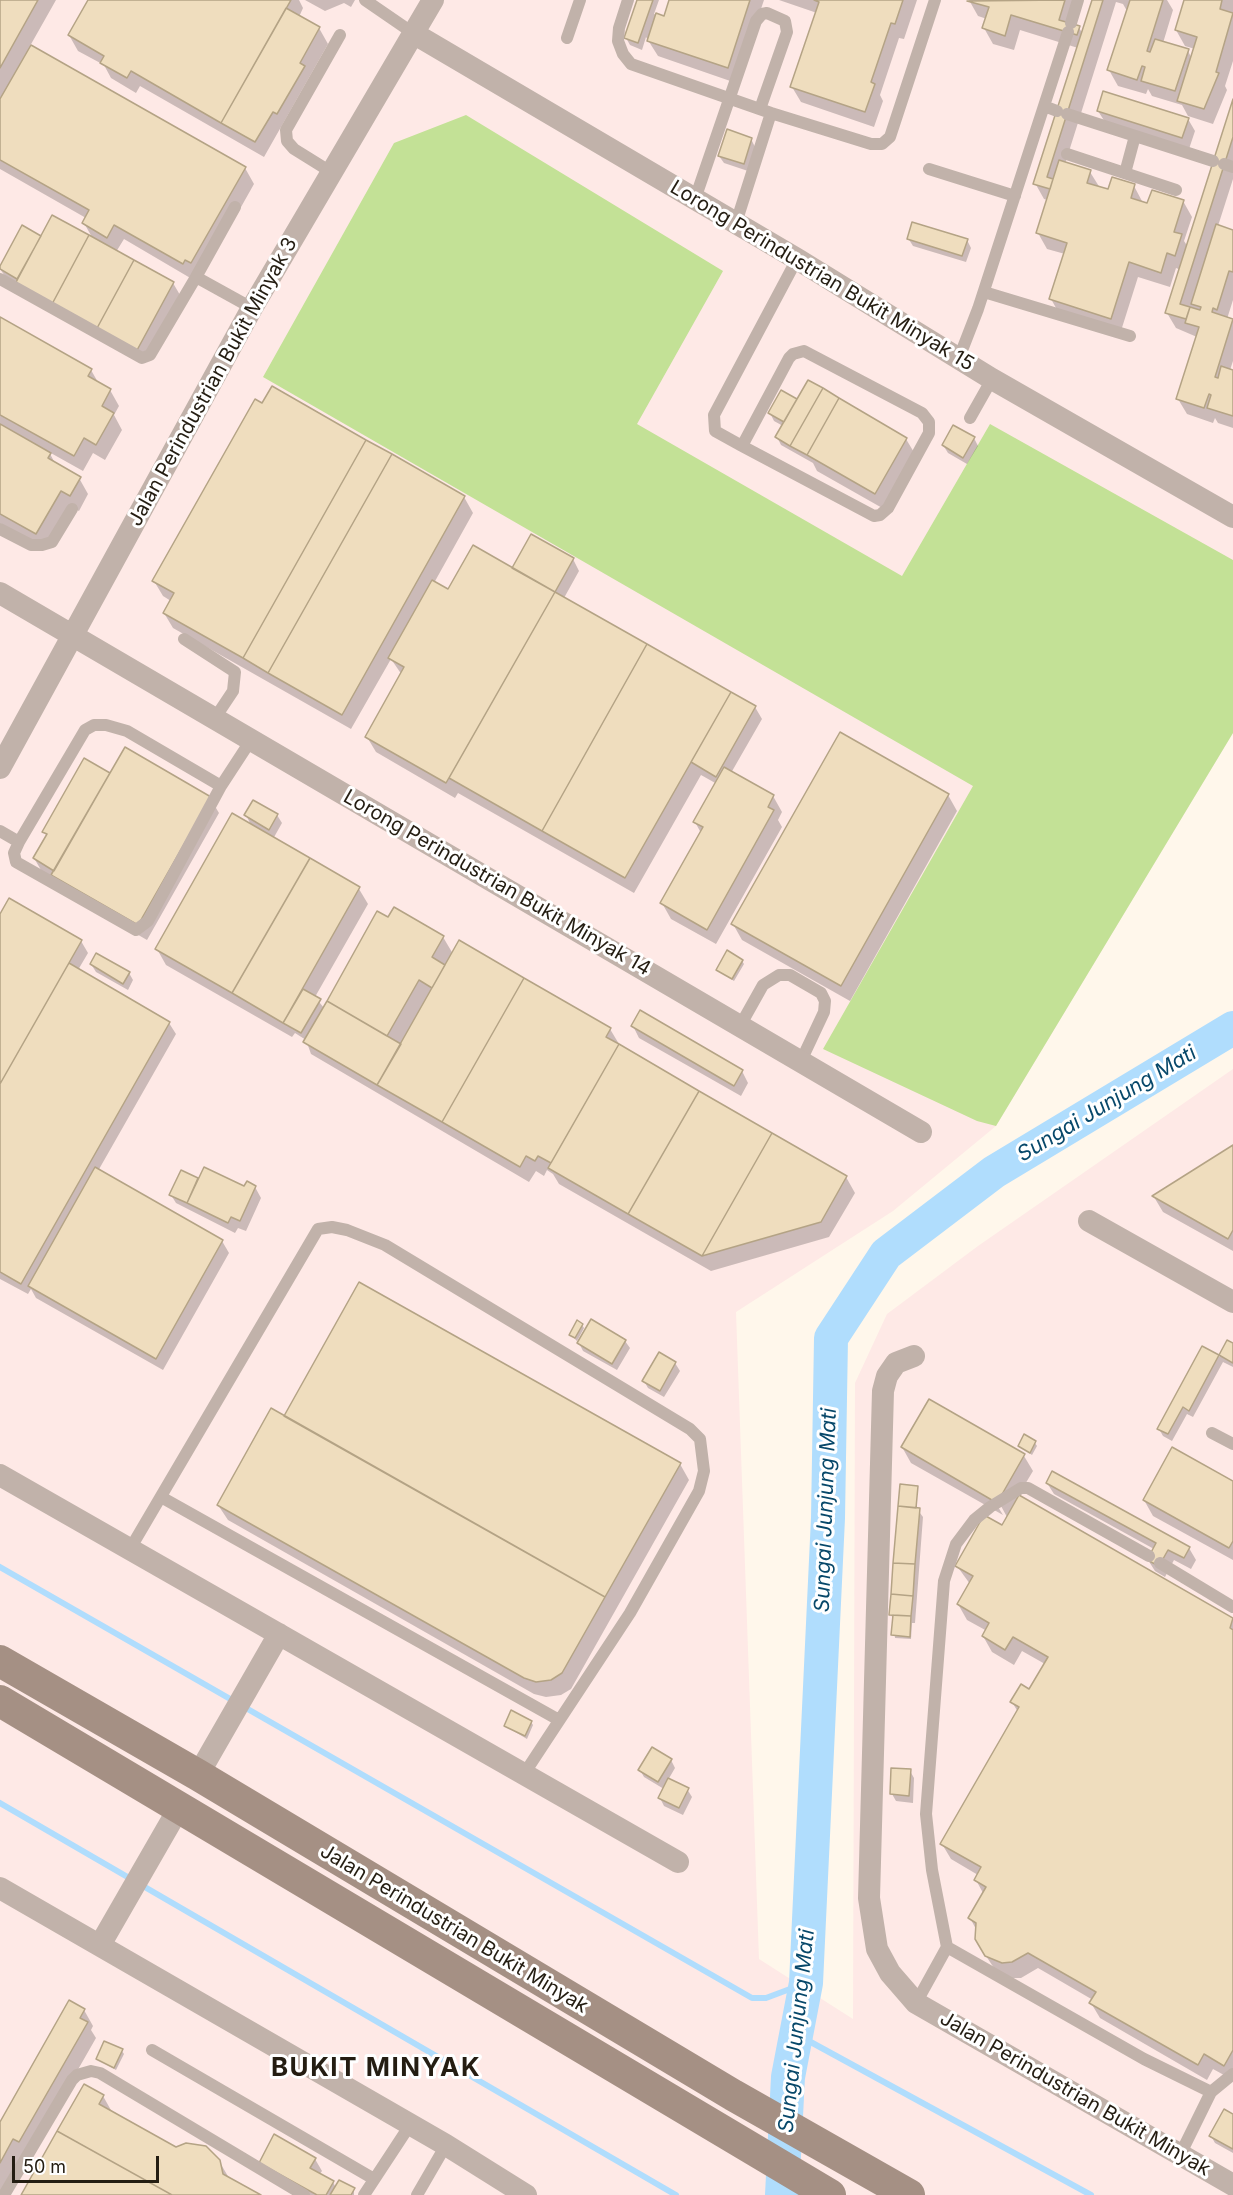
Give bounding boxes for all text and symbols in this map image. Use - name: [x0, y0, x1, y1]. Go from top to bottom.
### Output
- street label: Lorong Perindustrian Bukit Minyak 15: [666, 176, 978, 376]
- street label: Jalan Perindustrian Bukit Minyak 3: [123, 234, 303, 530]
- street label: Lorong Perindustrian Bukit Minyak 14: [339, 785, 655, 981]
- water label: Sungai Junjung Mati: [1013, 1041, 1201, 1167]
- water label: Sungai Junjung Mati: [810, 1407, 842, 1613]
- street label: Jalan Perindustrian Bukit Minyak: [316, 1839, 592, 2019]
- water label: Sungai Junjung Mati: [774, 1928, 820, 2134]
- street label: Jalan Perindustrian Bukit Minyak: [936, 2007, 1214, 2181]
- district label: BUKIT MINYAK: [271, 2052, 481, 2084]
- scale bar: [15, 2144, 162, 2182]
- text: 50 m: [23, 2156, 66, 2177]

